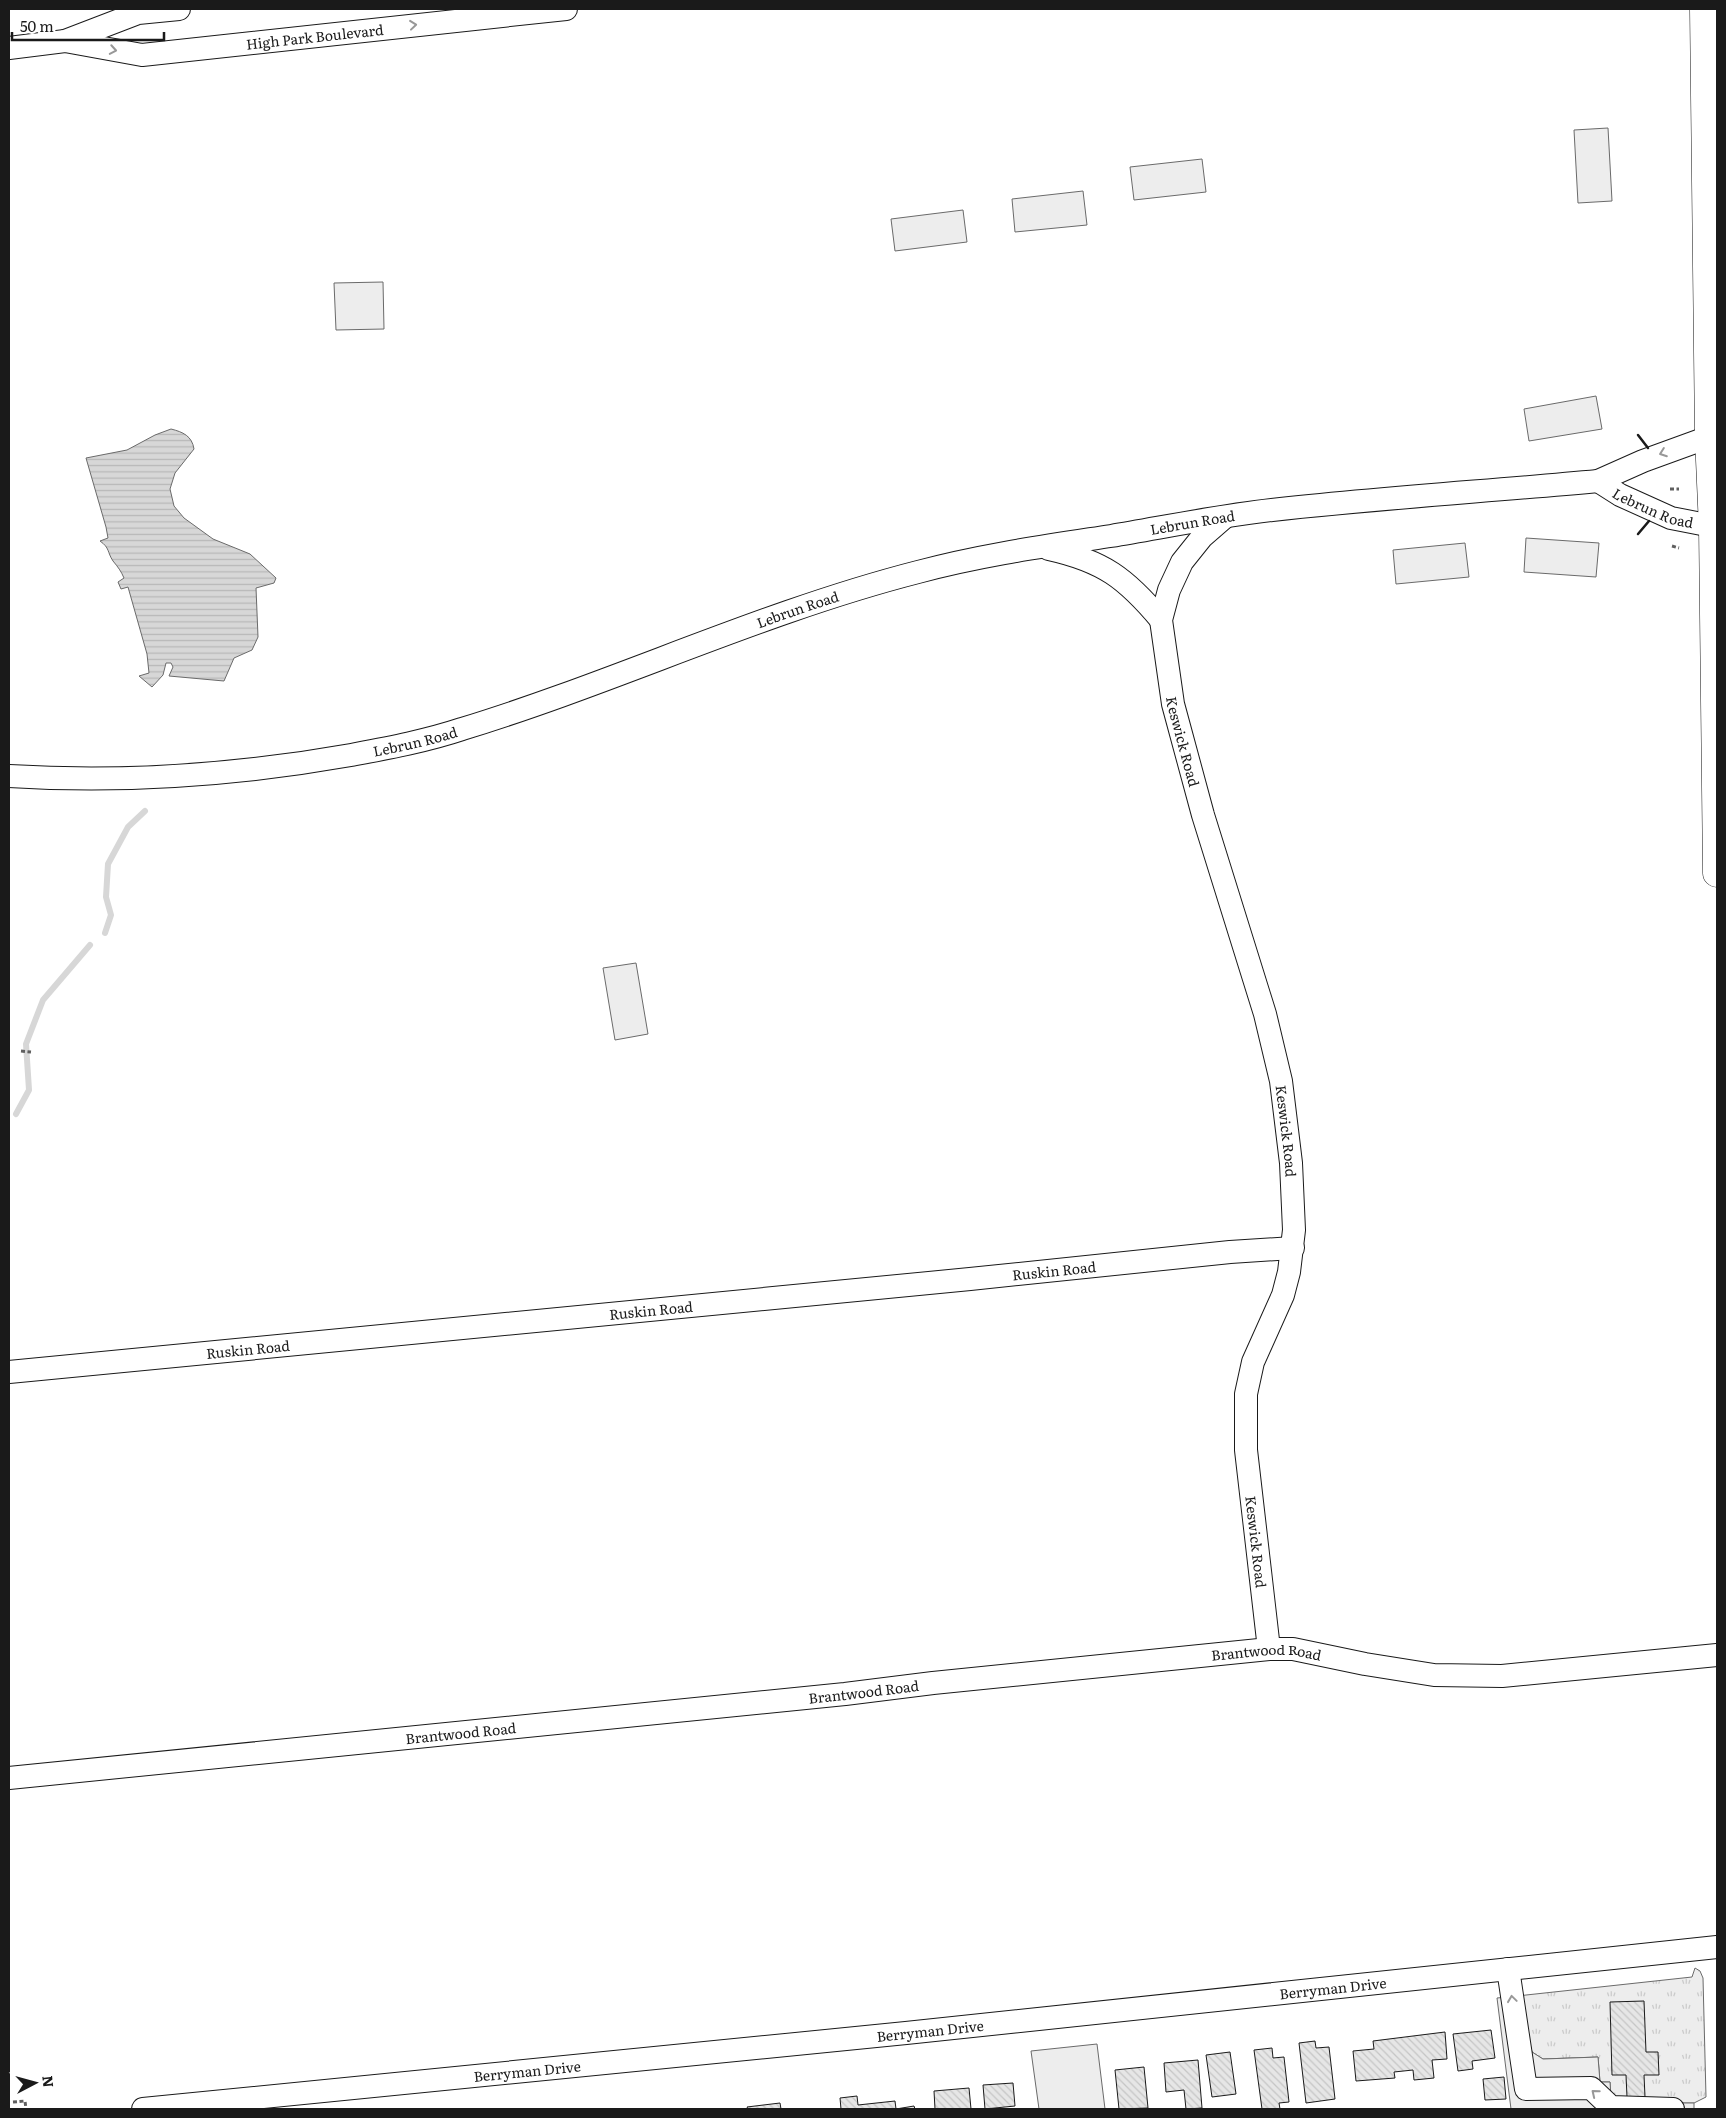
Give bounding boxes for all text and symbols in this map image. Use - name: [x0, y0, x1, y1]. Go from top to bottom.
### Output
- scale bar: [12, 10, 165, 42]
- text: 50 m: [20, 14, 54, 37]
- street label: High Park Boulevard: [245, 19, 385, 54]
- one-way arrow: [410, 20, 418, 31]
- one-way arrow: [109, 44, 117, 54]
- one-way arrow: [1659, 447, 1668, 457]
- street label: Lebrun Road: [1609, 483, 1696, 532]
- street label: Lebrun Road: [1148, 505, 1237, 539]
- street label: Lebrun Road: [754, 585, 842, 632]
- street label: Keswick Road: [1162, 695, 1205, 789]
- street label: Lebrun Road: [371, 721, 460, 761]
- street label: Keswick Road: [1272, 1084, 1302, 1178]
- street label: Ruskin Road: [1011, 1256, 1097, 1285]
- street label: Ruskin Road: [608, 1296, 694, 1324]
- street label: Ruskin Road: [205, 1335, 291, 1363]
- street label: Keswick Road: [1241, 1495, 1272, 1589]
- street label: Brantwood Road: [1210, 1639, 1324, 1665]
- street label: Brantwood Road: [807, 1675, 920, 1708]
- street label: Brantwood Road: [404, 1717, 517, 1748]
- street label: Berryman Drive: [1278, 1972, 1387, 2003]
- one-way arrow: [1508, 1995, 1518, 2004]
- street label: Berryman Drive: [876, 2015, 985, 2046]
- street label: Berryman Drive: [473, 2055, 582, 2086]
- north arrow: [10, 2058, 60, 2108]
- text: N: [38, 2075, 60, 2089]
- one-way arrow: [1591, 2090, 1601, 2099]

